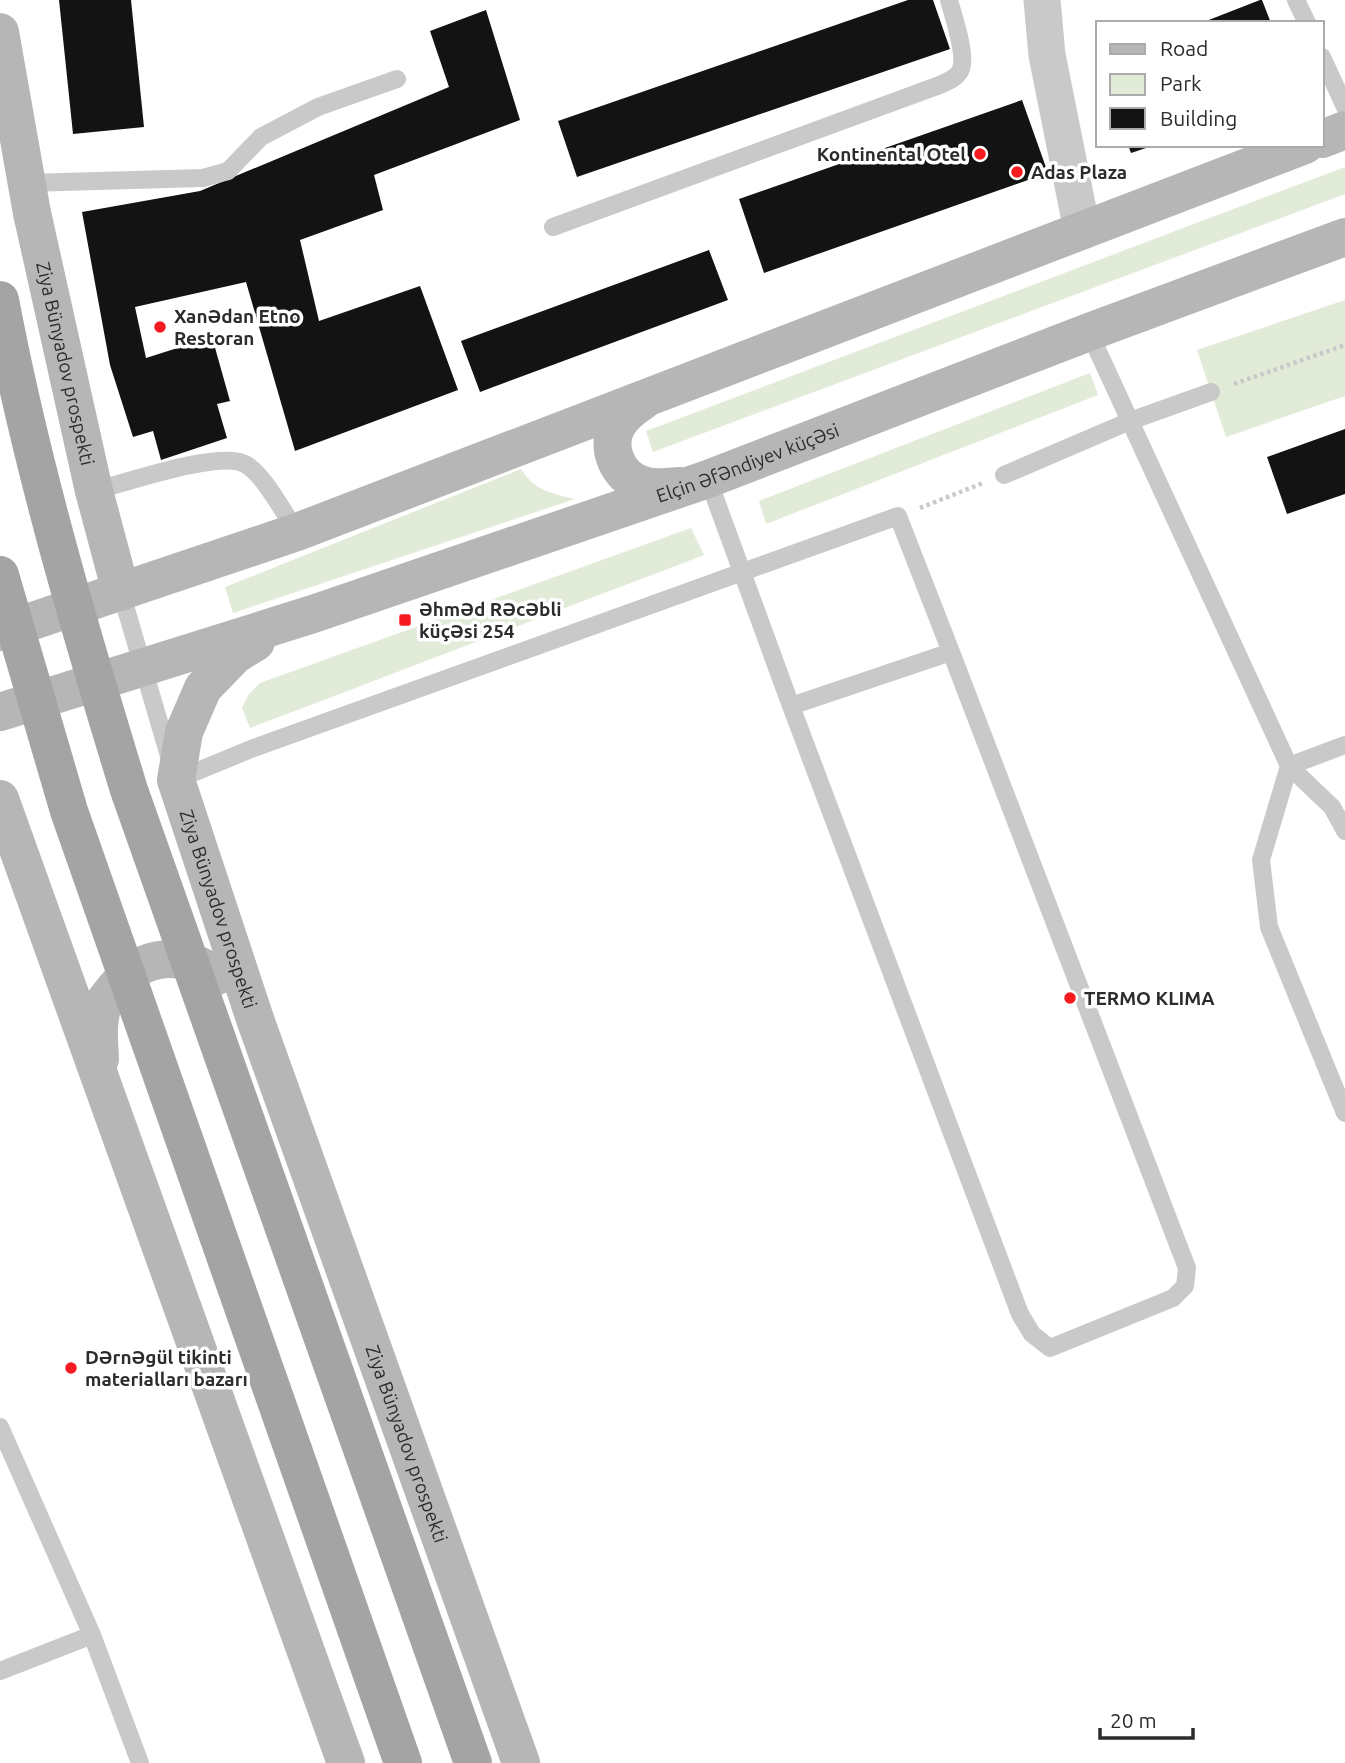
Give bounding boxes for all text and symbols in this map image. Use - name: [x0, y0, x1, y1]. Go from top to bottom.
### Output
- legend: [1096, 21, 1324, 147]
- text: Road: [1160, 36, 1208, 60]
- text: Park: [1160, 71, 1202, 95]
- text: Building: [1160, 106, 1237, 130]
- place label: Kontinental Otel: [817, 143, 966, 165]
- marker: Kontinental Otel: [972, 146, 988, 162]
- place label: Adas Plaza: [1031, 161, 1127, 183]
- marker: Adas Plaza: [1009, 164, 1025, 180]
- street label: Ziya Bünyadov prospekti: [32, 259, 99, 468]
- place label: Xanədan Etno Restoran: [174, 305, 301, 349]
- marker: Xanədan Etno Restoran: [152, 319, 168, 335]
- street label: Elçin Əfəndiyev küçəsi: [653, 419, 842, 507]
- place label: Əhməd Rəcəbli küçəsi 254: [419, 598, 561, 642]
- marker: Əhməd Rəcəbli küçəsi 254: [397, 612, 413, 628]
- street label: Ziya Bünyadov prospekti: [175, 807, 262, 1011]
- place label: TERMO KLIMA: [1084, 987, 1215, 1009]
- marker: TERMO KLIMA: [1062, 990, 1078, 1006]
- street label: Ziya Bünyadov prospekti: [361, 1342, 452, 1545]
- place label: Dərnəgül tikinti materialları bazarı: [85, 1346, 248, 1390]
- marker: Dərnəgül tikinti materialları bazarı: [63, 1360, 79, 1376]
- scale bar: [1100, 1696, 1193, 1740]
- text: 20 m: [1110, 1708, 1157, 1732]

